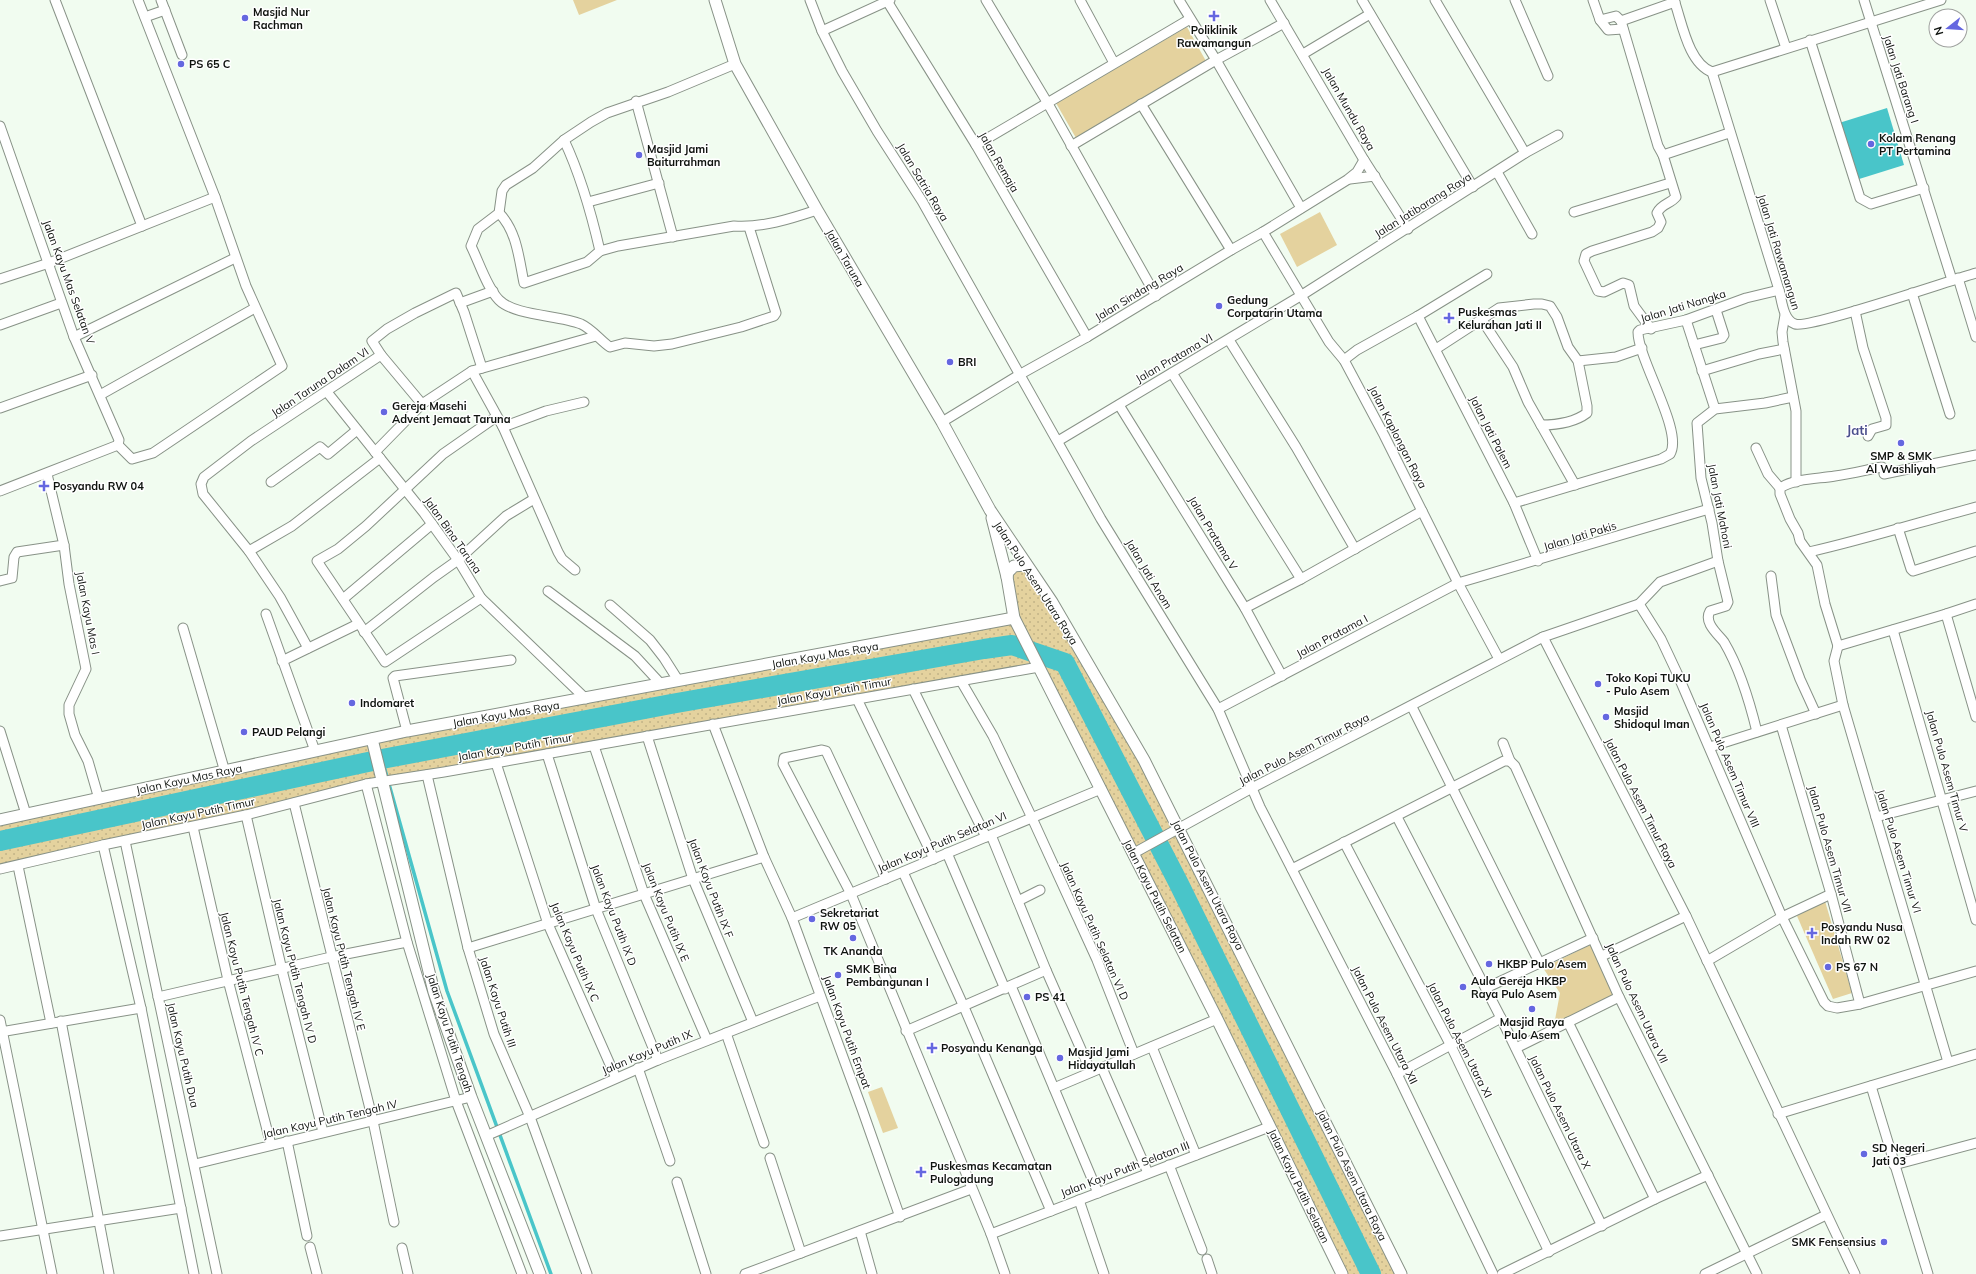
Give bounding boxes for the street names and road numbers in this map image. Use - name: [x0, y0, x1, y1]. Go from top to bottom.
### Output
- street label: Jalan Jati Barang I: [1880, 33, 1922, 125]
- street label: Jalan Mundu Raya: [1320, 65, 1378, 153]
- street label: Jalan Remaja: [976, 129, 1022, 195]
- street label: Jalan Satria Raya: [894, 140, 952, 224]
- street label: Jalan Jatibarang Raya: [1372, 169, 1474, 241]
- street label: Jalan Jati Rawamangun: [1755, 192, 1803, 312]
- street label: Jalan Kayu Mas Selatan V: [40, 218, 98, 346]
- street label: Jalan Taruna: [823, 227, 867, 289]
- street label: Jalan Sindang Raya: [1092, 260, 1186, 324]
- street label: Jalan Jati Nangka: [1639, 286, 1727, 326]
- street label: Jalan Pratama VI: [1133, 330, 1215, 386]
- street label: Jalan Taruna Dalam VI: [269, 344, 371, 420]
- street label: Jalan Kaplongan Raya: [1366, 383, 1430, 491]
- street label: Jalan Jati Palem: [1467, 393, 1515, 471]
- street label: Jalan Jati Mahoni: [1705, 462, 1735, 550]
- street label: Jalan Bina Taruna: [421, 494, 485, 576]
- street label: Jalan Pratama V: [1185, 494, 1241, 573]
- street label: Jalan Jati Pakis: [1542, 518, 1618, 554]
- street label: Jalan Pulo Asem Utara Raya: [991, 519, 1081, 647]
- street label: Jalan Jati Anom: [1123, 537, 1175, 611]
- street label: Jalan Kayu Mas I: [73, 570, 103, 656]
- street label: Jalan Pratama I: [1294, 611, 1370, 661]
- street label: Jalan Kayu Mas Raya: [771, 639, 879, 671]
- street label: Jalan Kayu Putih Timur: [776, 674, 892, 708]
- street label: Jalan Kayu Mas Raya: [452, 698, 560, 730]
- street label: Jalan Pulo Asem Timur VIII: [1697, 700, 1763, 830]
- street label: Jalan Pulo Asem Timur V: [1923, 709, 1971, 834]
- street label: Jalan Pulo Asem Timur Raya: [1236, 710, 1372, 788]
- street label: Jalan Kayu Putih Timur: [457, 730, 573, 764]
- street label: Jalan Pulo Asem Timur Raya: [1602, 735, 1680, 871]
- street label: Jalan Kayu Mas Raya: [135, 761, 243, 797]
- street label: Jalan Pulo Asem Timur VII: [1805, 784, 1855, 914]
- street label: Jalan Pulo Asem Timur VI: [1874, 787, 1924, 915]
- street label: Jalan Kayu Putih Timur: [140, 794, 256, 832]
- street label: Jalan Kayu Putih Selatan VI: [875, 808, 1009, 876]
- street label: Jalan Pulo Asem Utara Raya: [1169, 818, 1247, 952]
- street label: Jalan Kayu Putih IX F: [686, 836, 736, 940]
- street label: Jalan Kayu Putih Selatan: [1120, 837, 1190, 955]
- street label: Jalan Kayu Putih IX E: [640, 860, 692, 964]
- street label: Jalan Kayu Putih Selatan VI D: [1058, 860, 1132, 1002]
- street label: Jalan Kayu Putih IX D: [588, 862, 640, 968]
- street label: Jalan Kayu Putih Tengah IV E: [319, 886, 369, 1032]
- street label: Jalan Kayu Putih Tengah IV D: [270, 897, 320, 1045]
- street label: Jalan Kayu Putih IX C: [548, 900, 602, 1004]
- street label: Jalan Kayu Putih Tengah IV C: [217, 910, 267, 1058]
- street label: Jalan Pulo Asem Utara VII: [1603, 941, 1671, 1065]
- street label: Jalan Kayu Putih III: [477, 955, 519, 1049]
- street label: Jalan Pulo Asem Utara XII: [1349, 964, 1421, 1086]
- street label: Jalan Kayu Putih Tengah: [424, 972, 476, 1094]
- street label: Jalan Kayu Putih Empat: [820, 973, 874, 1091]
- street label: Jalan Pulo Asem Utara XI: [1425, 980, 1495, 1100]
- street label: Jalan Kayu Putih Dua: [164, 1001, 202, 1109]
- street label: Jalan Kayu Putih IX: [600, 1026, 695, 1077]
- street label: Jalan Pulo Asem Utara X: [1526, 1053, 1594, 1172]
- street label: Jalan Kayu Putih Tengah IV: [261, 1097, 399, 1141]
- street label: Jalan Pulo Asem Utara Raya: [1314, 1107, 1390, 1243]
- street label: Jalan Kayu Putih Selatan: [1265, 1127, 1333, 1245]
- street label: Jalan Kayu Putih Selatan III: [1059, 1138, 1191, 1200]

